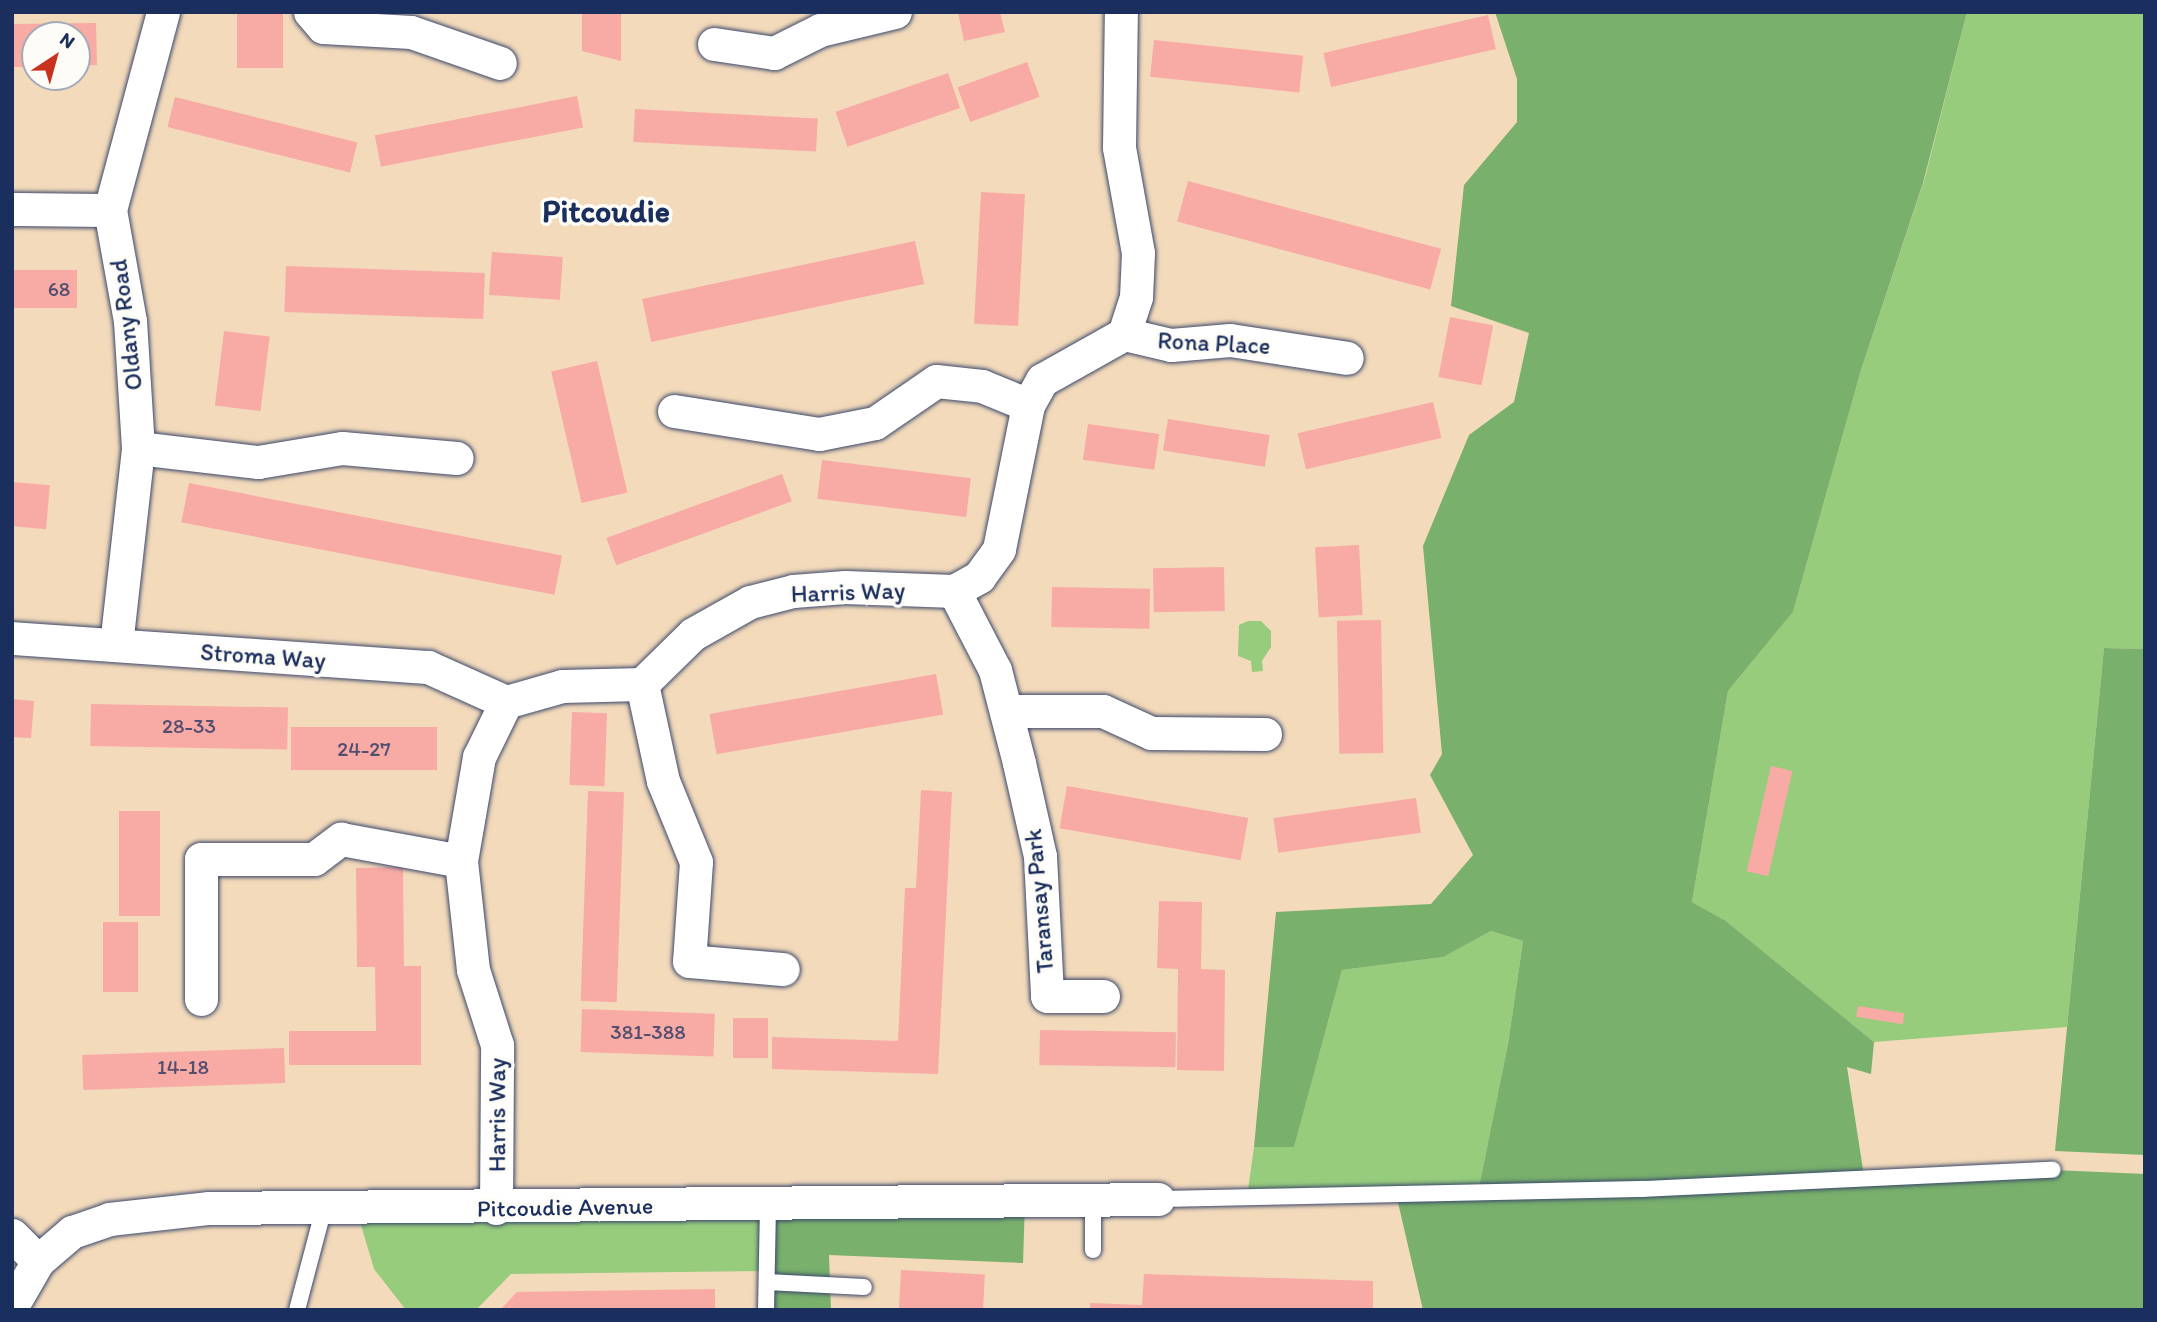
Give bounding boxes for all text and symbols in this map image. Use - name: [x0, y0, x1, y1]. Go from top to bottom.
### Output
- north arrow: [21, 21, 91, 91]
- text: N: [56, 27, 79, 53]
- district label: Pitcoudie: [542, 192, 670, 230]
- street label: Oldany Road: [104, 258, 148, 392]
- house number: 68: [48, 276, 70, 302]
- street label: Rona Place: [1157, 326, 1271, 360]
- street label: Harris Way: [791, 576, 905, 608]
- street label: Stroma Way: [200, 637, 326, 675]
- house number: 28-33: [162, 713, 216, 739]
- house number: 24-27: [337, 736, 391, 762]
- street label: Taransay Park: [1018, 828, 1060, 974]
- house number: 381-388: [610, 1019, 686, 1045]
- house number: 14-18: [157, 1054, 209, 1080]
- street label: Harris Way: [483, 1058, 511, 1172]
- street label: Pitcoudie Avenue: [477, 1191, 653, 1223]

